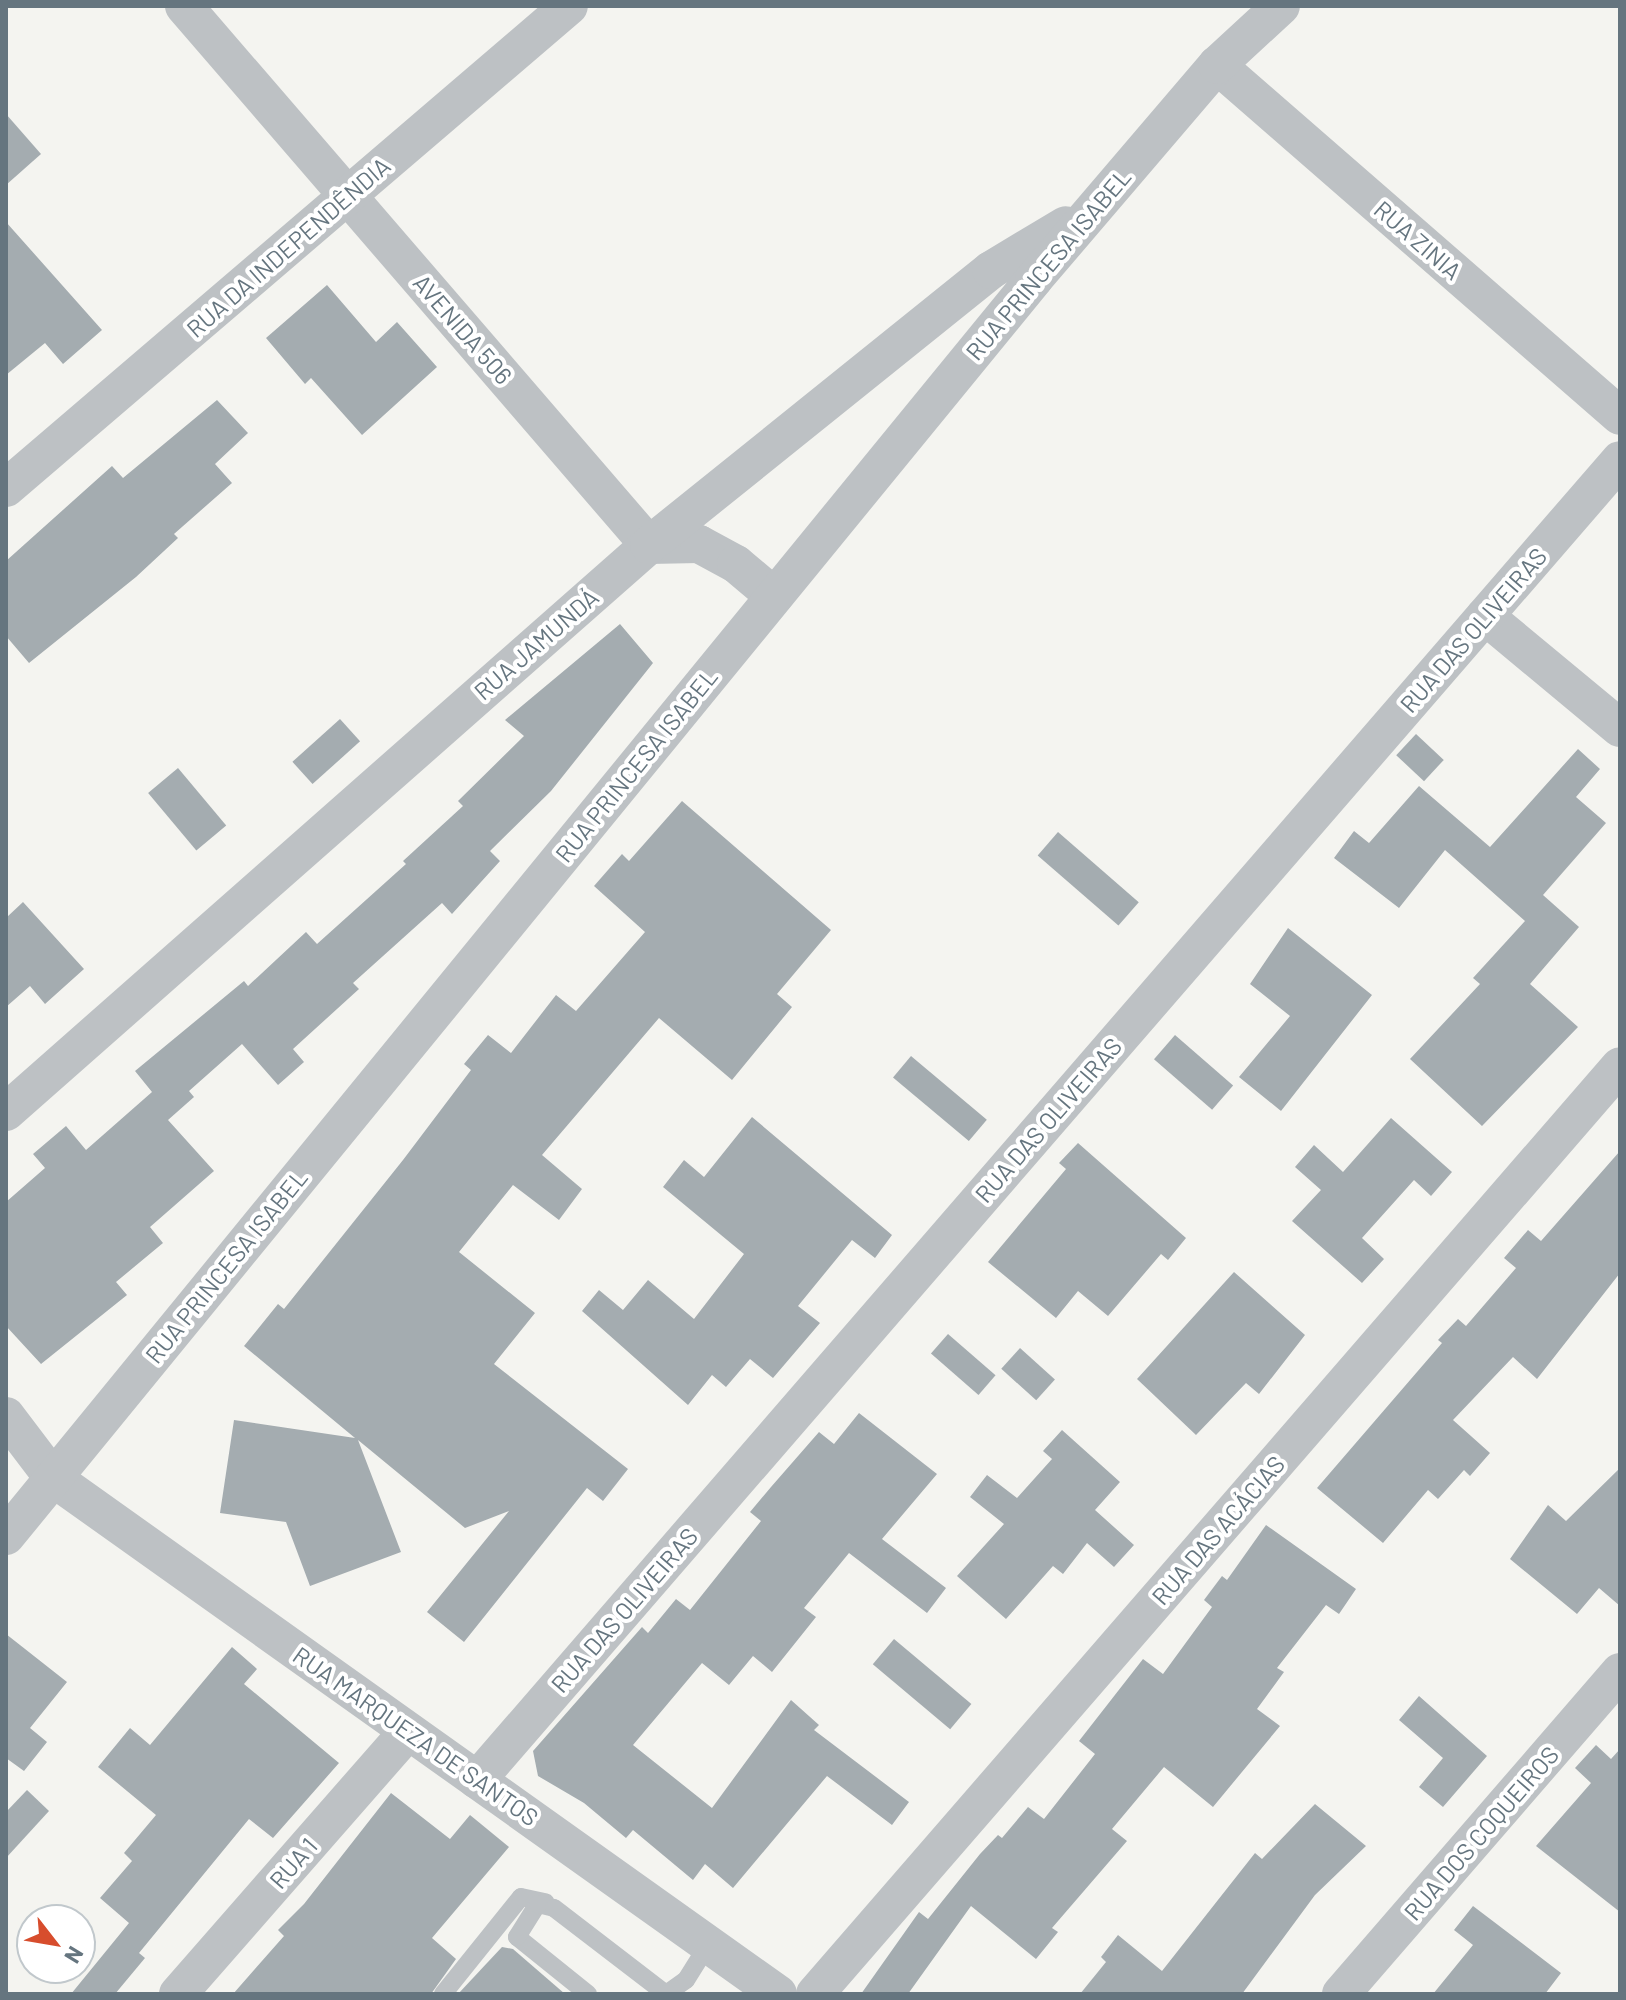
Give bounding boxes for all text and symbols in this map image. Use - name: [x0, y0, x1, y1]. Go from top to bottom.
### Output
- street label: RUA DA INDEPENDÊNDIA: [180, 151, 396, 343]
- street label: RUA PRINCESA ISABEL: [959, 162, 1137, 366]
- street label: RUA ZINIA: [1369, 194, 1467, 286]
- street label: AVENIDA 506: [407, 268, 519, 390]
- street label: RUA DAS OLIVEIRAS: [1394, 542, 1552, 718]
- street label: RUA JAMUNDÁ: [468, 582, 604, 706]
- street label: RUA PRINCESA ISABEL: [549, 662, 723, 868]
- street label: RUA DAS OLIVEIRAS: [969, 1032, 1127, 1208]
- street label: RUA PRINCESA ISABEL: [139, 1163, 313, 1369]
- street label: RUA DAS ACÁCIAS: [1146, 1450, 1290, 1610]
- street label: RUA DAS OLIVEIRAS: [545, 1522, 703, 1698]
- street label: RUA MARQUEZA DE SANTOS: [288, 1640, 544, 1832]
- street label: RUA DOS COQUEIROS: [1398, 1740, 1564, 1926]
- street label: RUA 1: [263, 1832, 323, 1894]
- north arrow: [16, 1904, 96, 1984]
- text: N: [60, 1942, 90, 1968]

